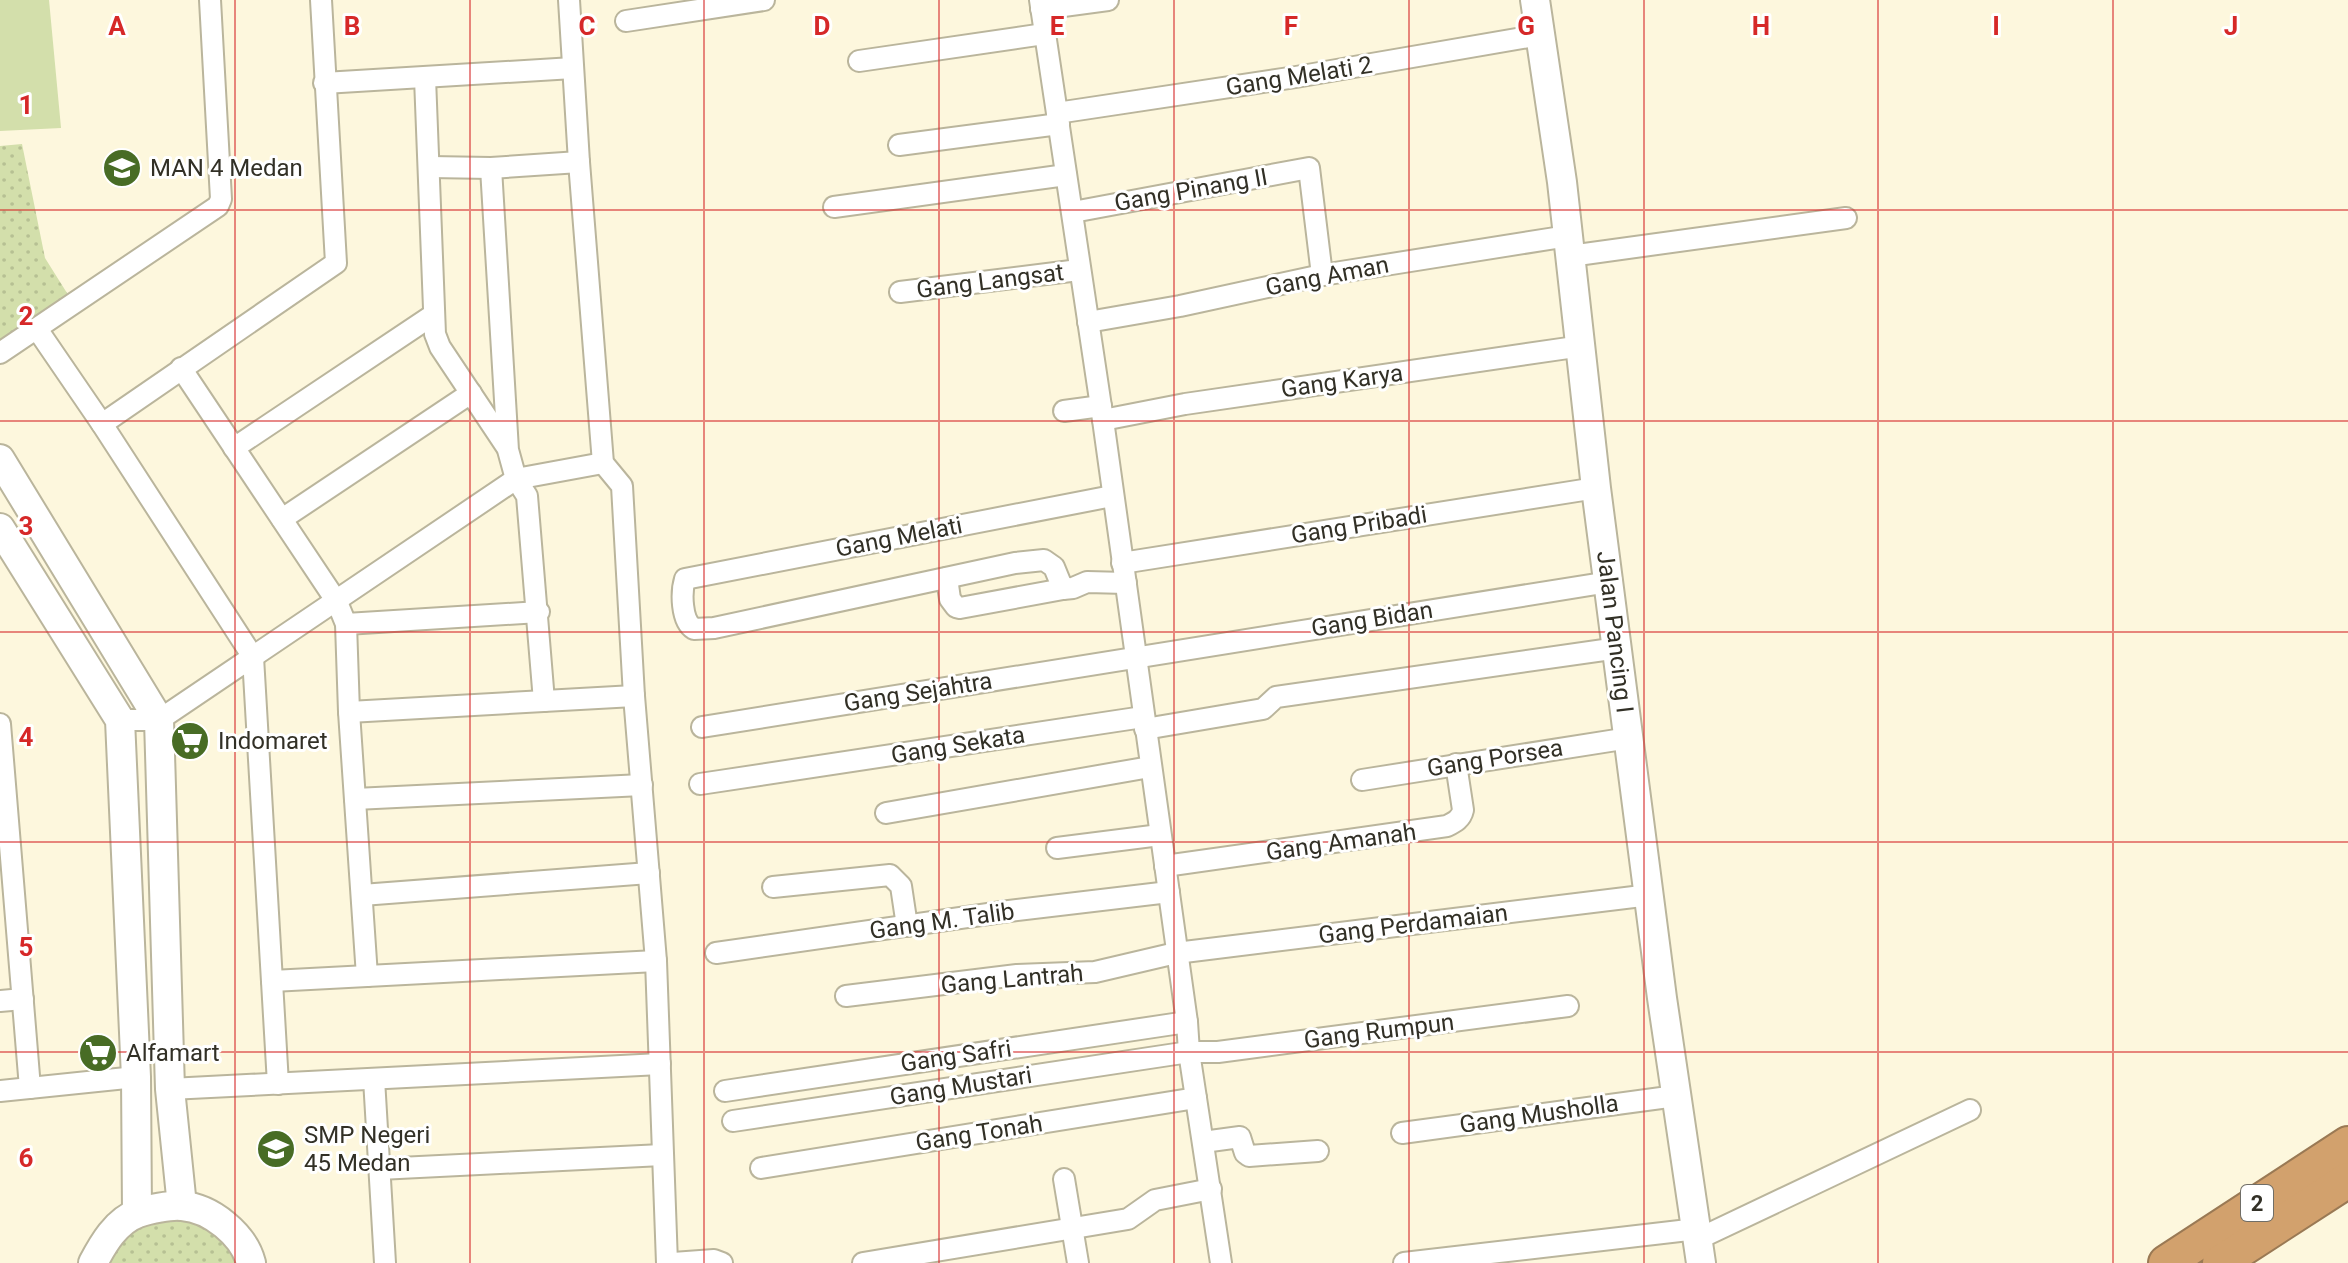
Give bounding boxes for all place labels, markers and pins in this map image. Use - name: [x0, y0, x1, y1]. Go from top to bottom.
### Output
- school or university icon: MAN 4 Medan: [101, 147, 143, 189]
- place label: MAN 4 Medan: [150, 154, 303, 182]
- supermarket icon: Indomaret: [169, 720, 211, 762]
- place label: Indomaret: [218, 727, 328, 755]
- supermarket icon: Alfamart: [77, 1032, 119, 1074]
- place label: Alfamart: [126, 1039, 220, 1067]
- place label: SMP Negeri 45 Medan: [304, 1121, 430, 1177]
- school or university icon: SMP Negeri 45 Medan: [255, 1128, 297, 1170]

